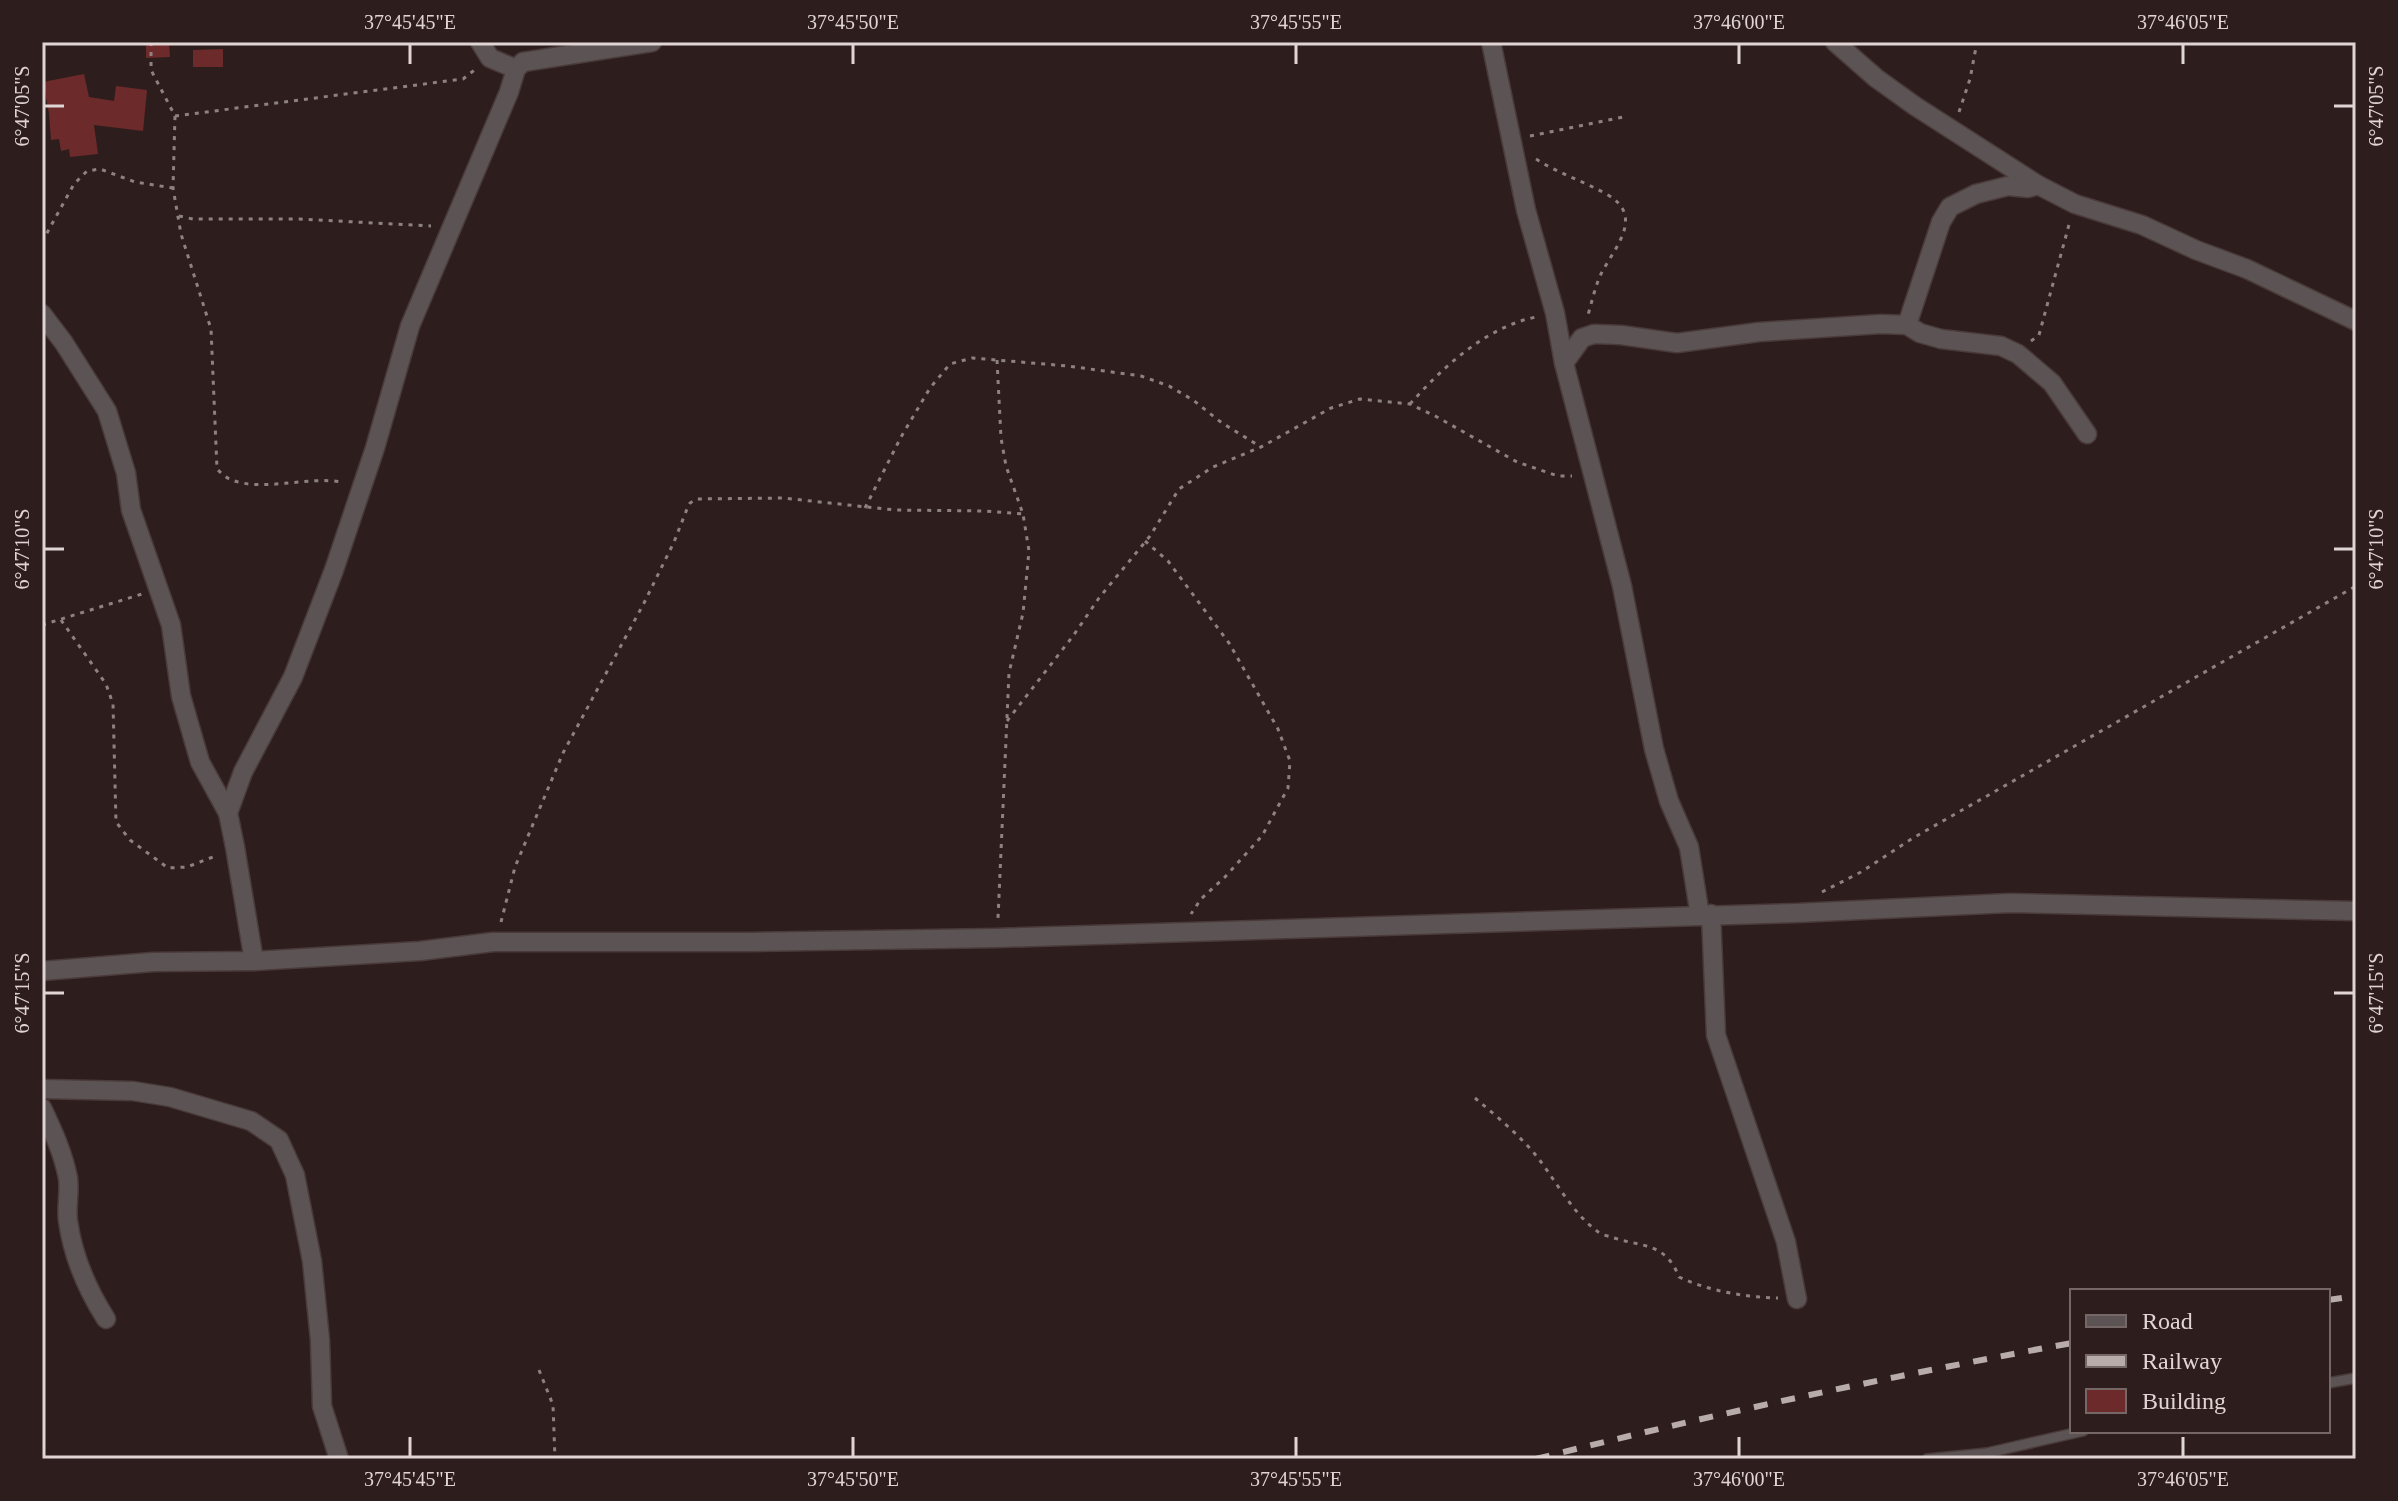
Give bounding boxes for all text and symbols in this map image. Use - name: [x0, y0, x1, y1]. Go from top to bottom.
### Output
- text: 37°45'45"E: [364, 11, 456, 33]
- text: 37°45'50"E: [807, 11, 899, 33]
- text: 37°45'55"E: [1250, 11, 1342, 33]
- text: 37°46'00"E: [1693, 11, 1785, 33]
- text: 37°46'05"E: [2137, 11, 2229, 33]
- text: 6°47'05"S: [11, 66, 33, 146]
- text: 6°47'05"S: [2365, 66, 2387, 146]
- text: 6°47'10"S: [11, 509, 33, 589]
- text: 6°47'10"S: [2365, 509, 2387, 589]
- text: 6°47'15"S: [11, 953, 33, 1033]
- text: 6°47'15"S: [2365, 953, 2387, 1033]
- legend: [2070, 1289, 2330, 1433]
- text: Road: [2142, 1308, 2193, 1334]
- text: Railway: [2142, 1348, 2222, 1374]
- text: Building: [2142, 1388, 2226, 1414]
- text: 37°45'45"E: [364, 1468, 456, 1490]
- text: 37°45'50"E: [807, 1468, 899, 1490]
- text: 37°45'55"E: [1250, 1468, 1342, 1490]
- text: 37°46'00"E: [1693, 1468, 1785, 1490]
- text: 37°46'05"E: [2137, 1468, 2229, 1490]

